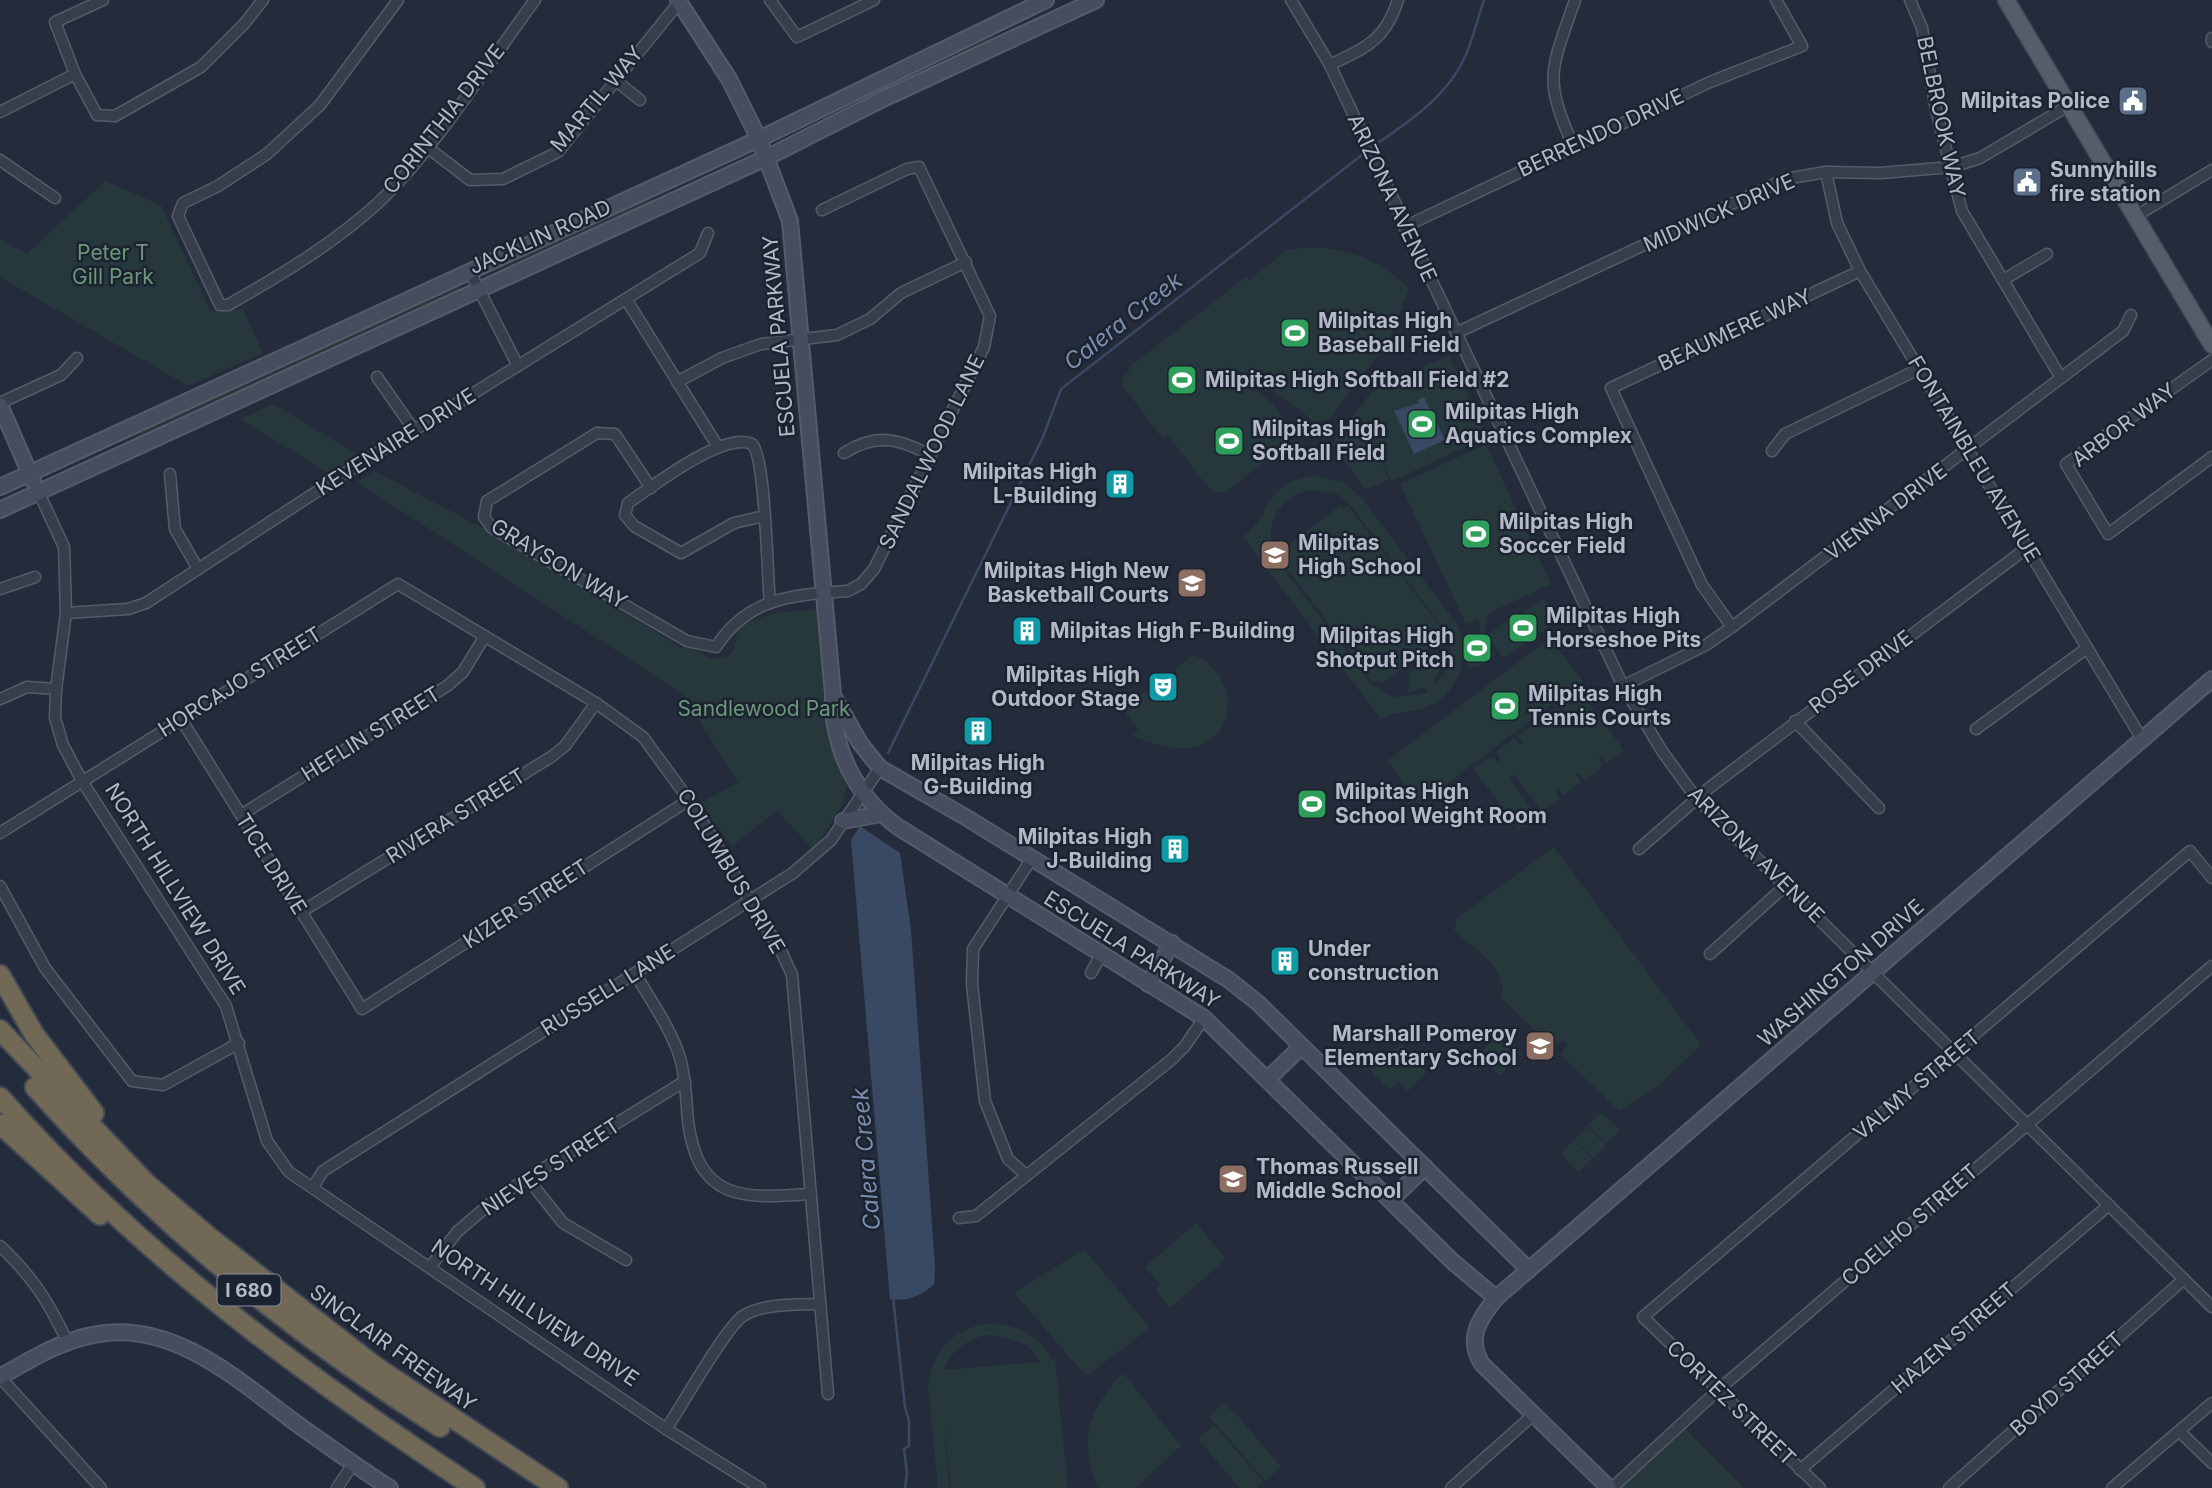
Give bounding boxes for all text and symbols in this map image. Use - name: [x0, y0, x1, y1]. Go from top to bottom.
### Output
- street label: BELBROOK WAY: [1912, 34, 1971, 200]
- street label: CORINTHIA DRIVE: [377, 39, 510, 198]
- street label: MARTIL WAY: [545, 41, 648, 157]
- street label: BERRENDO DRIVE: [1514, 83, 1688, 182]
- public building icon: Milpitas Police: [2116, 84, 2150, 118]
- place label: Milpitas Police: [1961, 88, 2110, 113]
- street label: ARIZONA AVENUE: [1343, 110, 1442, 286]
- place label: Sunnyhills fire station: [2050, 157, 2161, 206]
- public building icon: Sunnyhills fire station: [2010, 165, 2044, 199]
- street label: MIDWICK DRIVE: [1639, 168, 1798, 257]
- street label: JACKLIN ROAD: [465, 194, 615, 279]
- street label: ESCUELA PARKWAY: [757, 234, 800, 438]
- park label: Peter T Gill Park: [72, 240, 154, 289]
- water label: Calera Creek: [1058, 266, 1188, 376]
- street label: BEAUMERE WAY: [1654, 283, 1815, 376]
- place label: Milpitas High Baseball Field: [1318, 308, 1460, 357]
- sports icon: Milpitas High Baseball Field: [1278, 316, 1312, 350]
- street label: SANDALWOOD LANE: [874, 350, 990, 553]
- street label: FONTAINBLEU AVENUE: [1903, 351, 2046, 566]
- sports icon: Milpitas High Softball Field #2: [1165, 363, 1199, 397]
- place label: Milpitas High Softball Field #2: [1205, 367, 1509, 392]
- street label: ARBOR WAY: [2067, 377, 2181, 472]
- street label: KEVENAIRE DRIVE: [311, 382, 480, 501]
- place label: Milpitas High Aquatics Complex: [1445, 399, 1632, 448]
- sports icon: Milpitas High Aquatics Complex: [1405, 407, 1439, 441]
- place label: Milpitas High Softball Field: [1252, 416, 1386, 465]
- sports icon: Milpitas High Softball Field: [1212, 424, 1246, 458]
- street label: VIENNA DRIVE: [1820, 458, 1952, 566]
- place label: Milpitas High L-Building: [963, 459, 1097, 508]
- building icon: Milpitas High L-Building: [1103, 467, 1137, 501]
- place label: Milpitas High Soccer Field: [1499, 509, 1633, 558]
- street label: GRAYSON WAY: [487, 513, 632, 614]
- sports icon: Milpitas High Soccer Field: [1459, 517, 1493, 551]
- place label: Milpitas High School: [1298, 530, 1421, 579]
- school or university icon: Milpitas High School: [1258, 538, 1292, 572]
- place label: Milpitas High New Basketball Courts: [984, 558, 1169, 607]
- school or university icon: Milpitas High New Basketball Courts: [1175, 566, 1209, 600]
- place label: Milpitas High Horseshoe Pits: [1546, 603, 1701, 652]
- sports icon: Milpitas High Horseshoe Pits: [1506, 611, 1540, 645]
- building icon: Milpitas High F-Building: [1010, 614, 1044, 648]
- place label: Milpitas High F-Building: [1050, 618, 1295, 643]
- street label: HORCAJO STREET: [153, 621, 326, 742]
- place label: Milpitas High Shotput Pitch: [1315, 623, 1454, 672]
- street label: ROSE DRIVE: [1804, 625, 1917, 719]
- sports icon: Milpitas High Shotput Pitch: [1460, 631, 1494, 665]
- place label: Milpitas High Outdoor Stage: [991, 662, 1140, 711]
- theatre icon: Milpitas High Outdoor Stage: [1146, 670, 1180, 704]
- street label: HEFLIN STREET: [297, 681, 445, 786]
- place label: Milpitas High Tennis Courts: [1528, 681, 1671, 730]
- sports icon: Milpitas High Tennis Courts: [1488, 689, 1522, 723]
- park label: Sandlewood Park: [677, 696, 851, 721]
- building icon: Milpitas High G-Building: [961, 714, 995, 748]
- place label: Milpitas High G-Building: [911, 750, 1045, 799]
- street label: RIVERA STREET: [381, 763, 530, 868]
- street label: NORTH HILLVIEW DRIVE: [100, 778, 251, 999]
- place label: Milpitas High School Weight Room: [1335, 779, 1547, 828]
- street label: ARIZONA AVENUE: [1683, 781, 1830, 928]
- street label: COLUMBUS DRIVE: [672, 784, 791, 958]
- sports icon: Milpitas High School Weight Room: [1295, 787, 1329, 821]
- street label: TICE DRIVE: [230, 809, 312, 919]
- place label: Milpitas High J-Building: [1018, 824, 1152, 873]
- building icon: Milpitas High J-Building: [1158, 832, 1192, 866]
- street label: KIZER STREET: [458, 854, 593, 953]
- street label: ESCUELA PARKWAY: [1040, 885, 1225, 1014]
- street label: WASHINGTON DRIVE: [1753, 894, 1929, 1052]
- place label: Under construction: [1308, 936, 1439, 985]
- street label: RUSSELL LANE: [536, 938, 679, 1041]
- building icon: Under construction: [1268, 944, 1302, 978]
- place label: Marshall Pomeroy Elementary School: [1324, 1021, 1517, 1070]
- street label: VALMY STREET: [1848, 1024, 1985, 1145]
- school or university icon: Marshall Pomeroy Elementary School: [1523, 1029, 1557, 1063]
- water label: Calera Creek: [846, 1086, 886, 1231]
- street label: NIEVES STREET: [477, 1113, 625, 1221]
- place label: Thomas Russell Middle School: [1256, 1154, 1418, 1203]
- street label: COELHO STREET: [1836, 1159, 1983, 1291]
- school or university icon: Thomas Russell Middle School: [1216, 1162, 1250, 1196]
- street label: NORTH HILLVIEW DRIVE: [427, 1234, 644, 1391]
- road number: I 680: [218, 1274, 280, 1306]
- street label: HAZEN STREET: [1886, 1277, 2021, 1399]
- street label: SINCLAIR FREEWAY: [305, 1279, 481, 1416]
- street label: BOYD STREET: [2005, 1326, 2128, 1441]
- street label: CORTEZ STREET: [1662, 1335, 1801, 1471]

